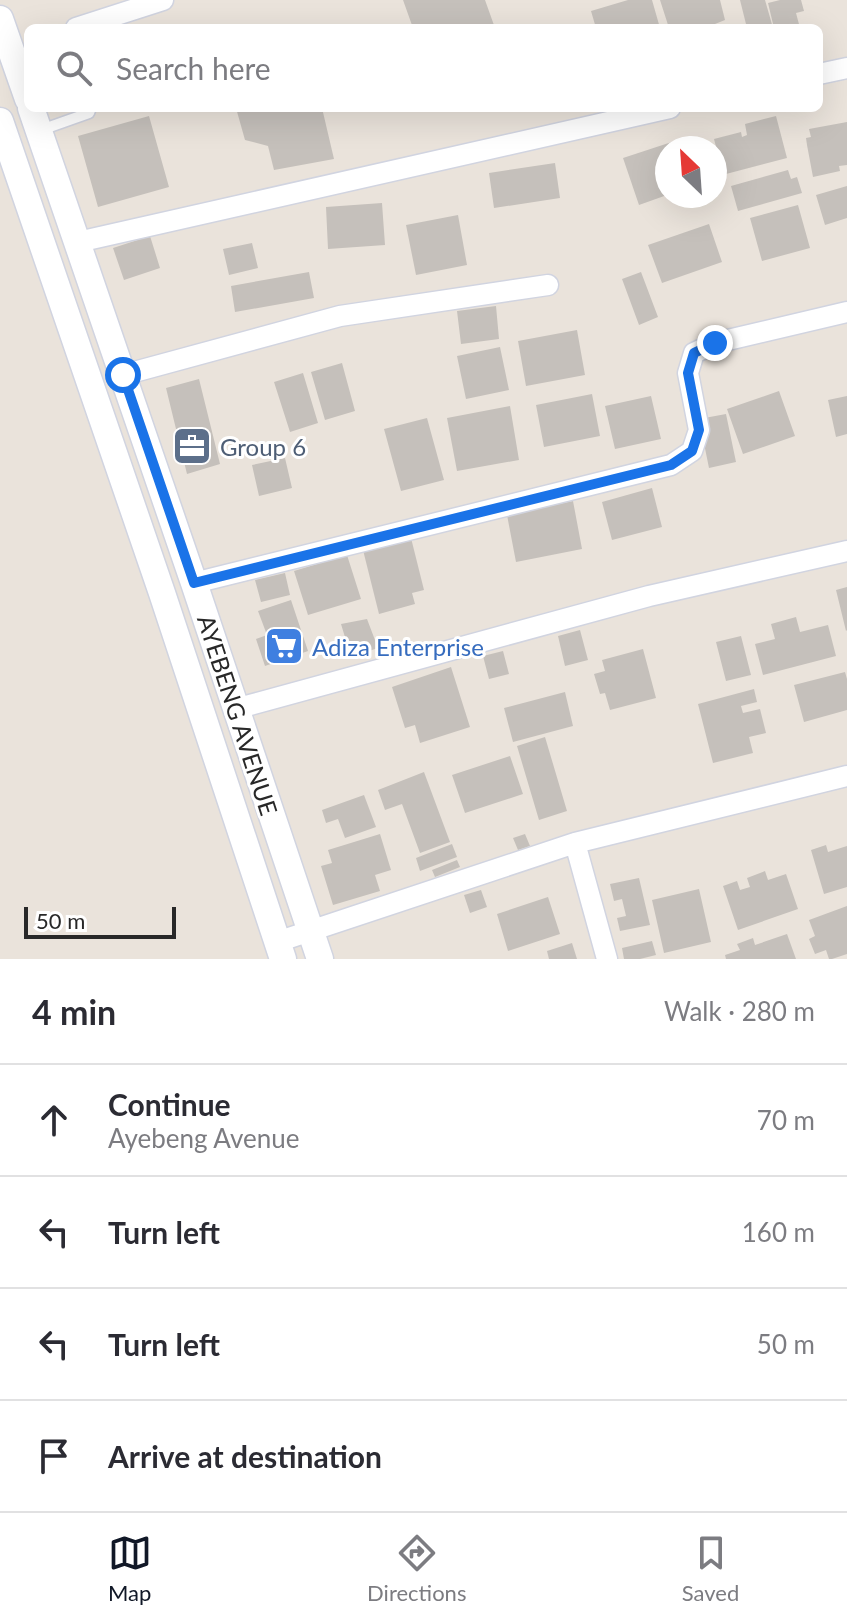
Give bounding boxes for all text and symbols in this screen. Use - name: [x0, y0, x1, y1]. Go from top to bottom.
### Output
- search box: [24, 24, 823, 112]
- icon: search: [52, 46, 96, 90]
- text: Search here: [116, 50, 271, 86]
- north arrow: [655, 136, 727, 208]
- route end: [697, 325, 733, 361]
- route start: [105, 357, 141, 393]
- office icon: Group 6: [171, 425, 213, 467]
- place label: Group 6: [220, 432, 306, 461]
- street label: AYEBENG AVENUE: [192, 611, 284, 819]
- supermarket icon: Adiza Enterprise: [263, 625, 305, 667]
- place label: Adiza Enterprise: [312, 632, 484, 661]
- scale bar: [24, 903, 176, 939]
- text: 50 m: [36, 907, 85, 934]
- text: 4 min: [32, 991, 116, 1032]
- text: Walk · 280 m: [664, 995, 815, 1027]
- text: Continue: [108, 1086, 231, 1122]
- icon: ahead: [32, 1098, 76, 1142]
- text: 70 m: [757, 1104, 815, 1136]
- text: Ayebeng Avenue: [108, 1122, 299, 1154]
- icon: left: [32, 1210, 76, 1254]
- text: Turn left: [108, 1214, 220, 1250]
- text: 160 m: [742, 1216, 815, 1248]
- icon: left: [32, 1322, 76, 1366]
- text: Turn left: [108, 1326, 220, 1362]
- text: 50 m: [757, 1328, 815, 1360]
- icon: arrive: [32, 1434, 76, 1478]
- text: Arrive at destination: [108, 1438, 382, 1474]
- tab: Map: [108, 1531, 152, 1606]
- tab: Directions: [367, 1531, 466, 1606]
- tab: Saved: [682, 1531, 739, 1606]

